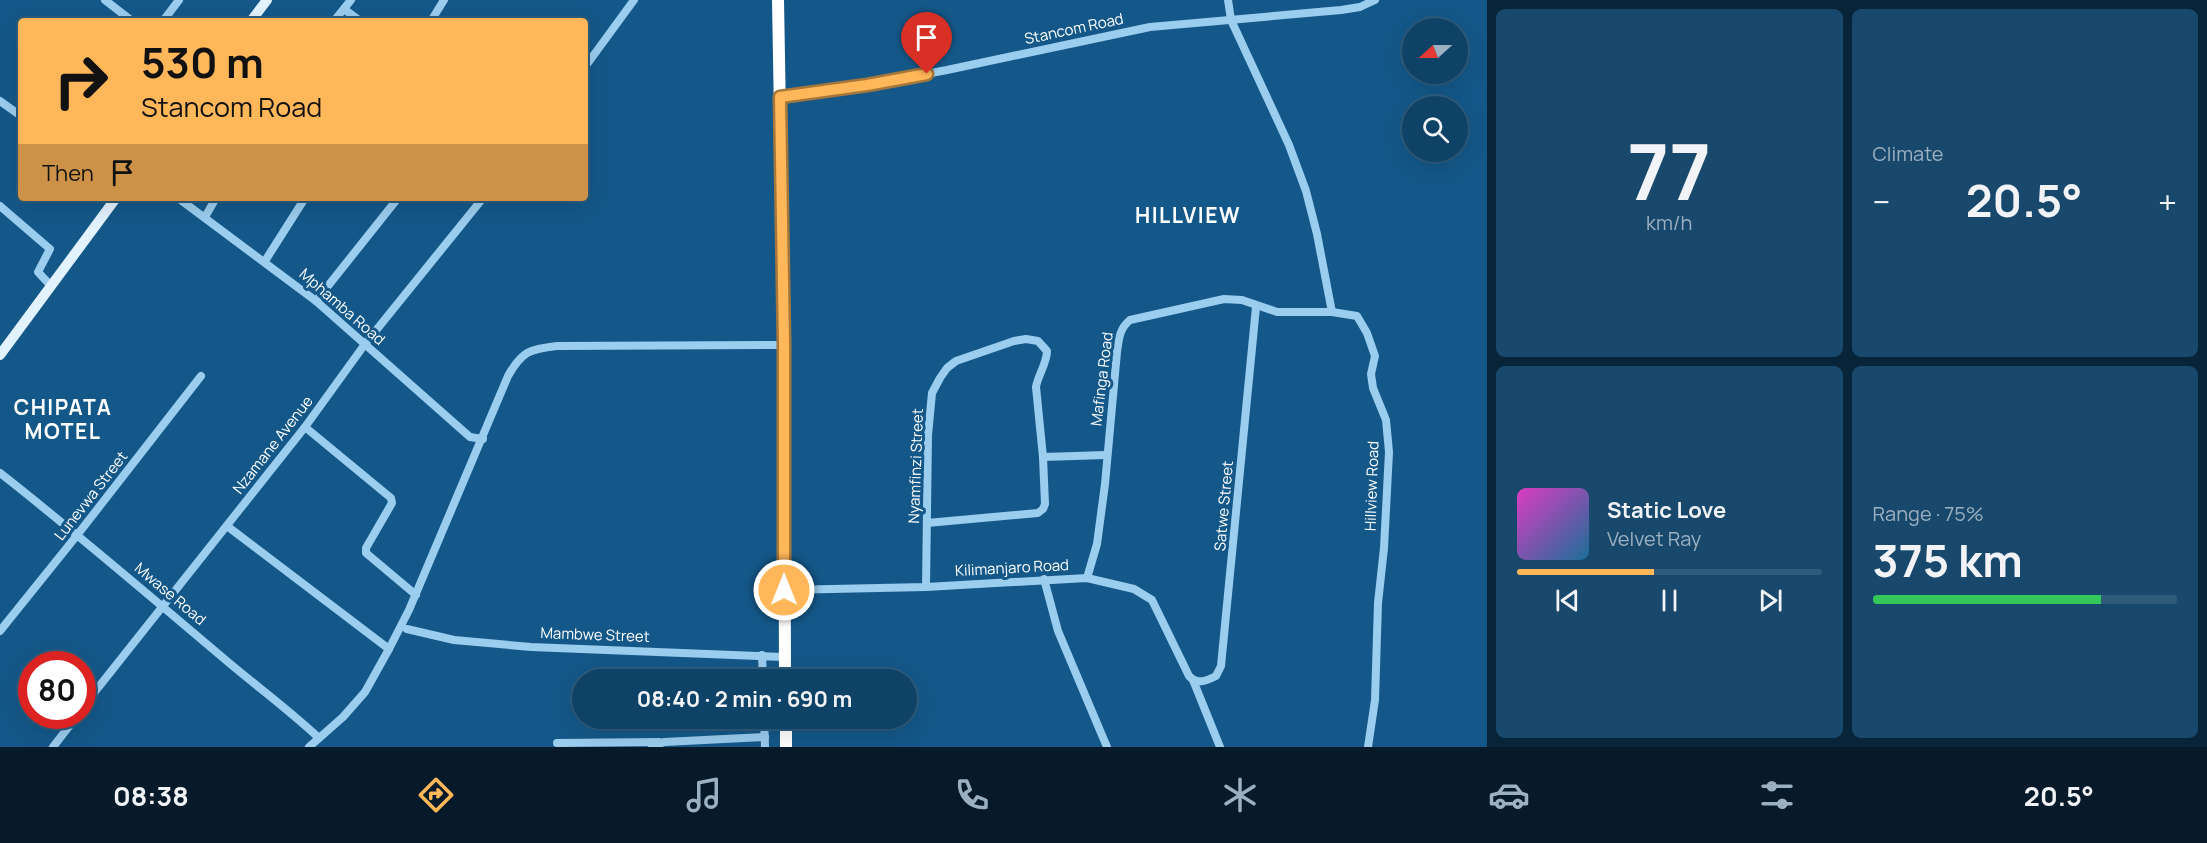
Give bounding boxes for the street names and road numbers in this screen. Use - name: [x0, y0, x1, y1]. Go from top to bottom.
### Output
- street label: Stancom Road: [1022, 8, 1125, 49]
- street label: Mphamba Road: [295, 264, 390, 350]
- street label: Mafinga Road: [1085, 331, 1118, 427]
- street label: Nzamane Avenue: [228, 391, 318, 498]
- street label: Nyamfinzi Street: [903, 408, 928, 524]
- street label: Hillview Road: [1359, 440, 1384, 532]
- street label: Lunevwa Street: [49, 447, 132, 545]
- street label: Satwe Street: [1209, 460, 1238, 552]
- street label: Kilimanjaro Road: [954, 554, 1070, 581]
- street label: Mwase Road: [130, 558, 210, 630]
- street label: Mambwe Street: [540, 622, 650, 647]

